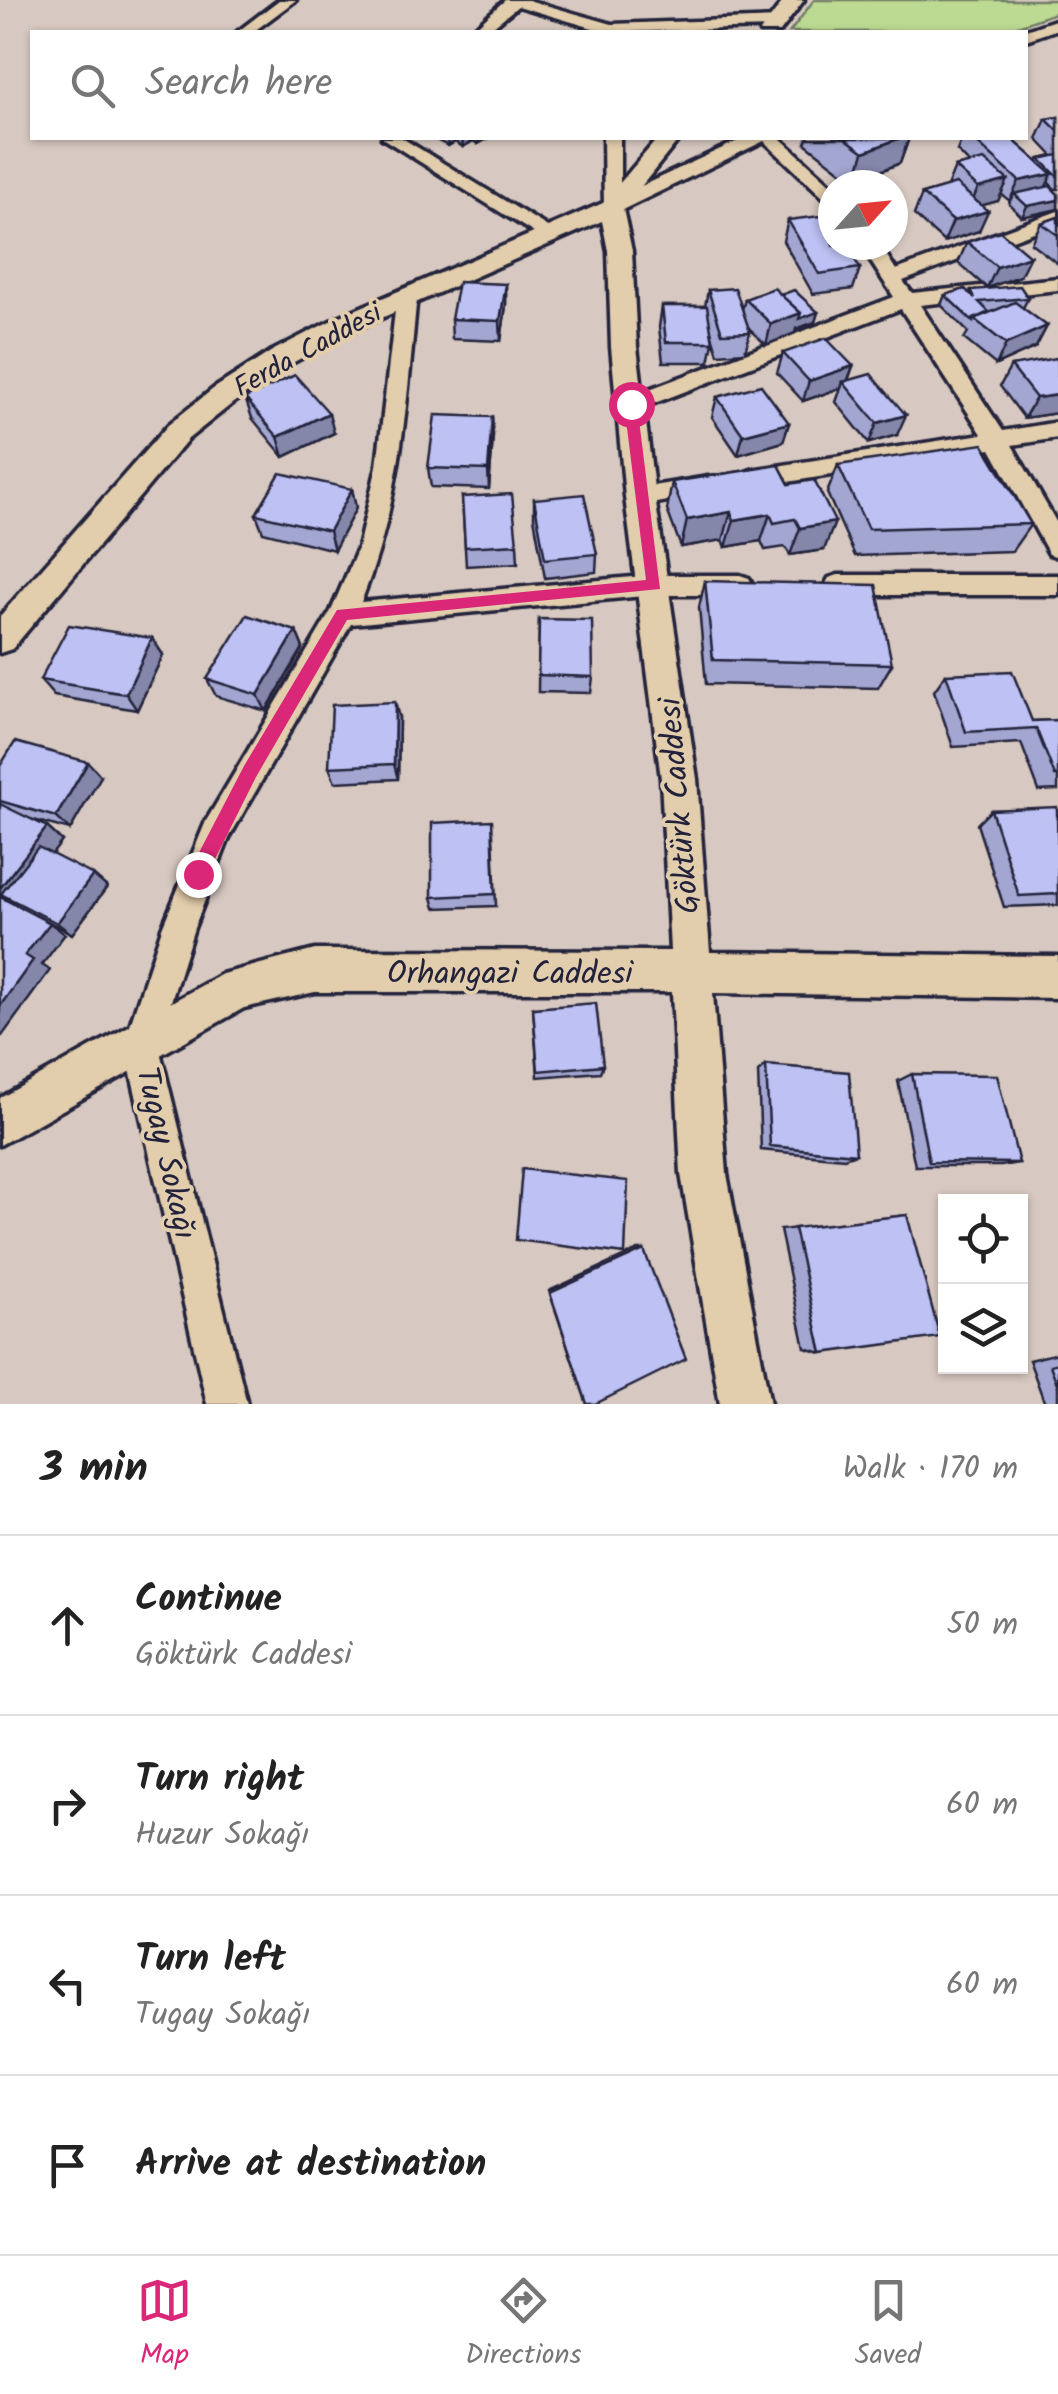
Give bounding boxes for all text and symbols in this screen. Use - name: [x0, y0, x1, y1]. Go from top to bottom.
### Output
- search box: [30, 30, 1028, 140]
- text: Search here: [145, 55, 332, 115]
- icon: search: [65, 58, 120, 113]
- north arrow: [818, 170, 908, 260]
- street label: Ferda Caddesi: [226, 291, 392, 411]
- route start: [609, 382, 655, 428]
- street label: Göktürk Caddesi: [646, 694, 715, 916]
- route end: [176, 852, 222, 898]
- street label: Orhangazi Caddesi: [387, 949, 634, 1000]
- street label: Tugay Sokağı: [120, 1062, 209, 1245]
- map controls: [938, 1194, 1028, 1374]
- button: locate: [938, 1194, 1028, 1284]
- button: layers: [938, 1284, 1028, 1374]
- text: 3 min: [40, 1436, 148, 1503]
- text: Walk · 170 m: [843, 1444, 1018, 1495]
- text: Continue: [135, 1570, 282, 1630]
- icon: ahead: [40, 1598, 95, 1653]
- text: 50 m: [947, 1600, 1018, 1651]
- text: Göktürk Caddesi: [135, 1630, 352, 1681]
- text: Turn right: [135, 1750, 304, 1810]
- icon: right: [40, 1778, 95, 1833]
- text: 60 m: [946, 1780, 1018, 1831]
- text: Huzur Sokağı: [135, 1810, 310, 1861]
- text: Turn left: [135, 1930, 286, 1990]
- icon: left: [40, 1958, 95, 2013]
- text: 60 m: [946, 1960, 1018, 2011]
- text: Tugay Sokağı: [135, 1990, 310, 2041]
- text: Arrive at destination: [135, 2135, 486, 2195]
- icon: arrive: [40, 2138, 95, 2193]
- tab: Map: [137, 2273, 192, 2378]
- tab: Directions: [465, 2273, 581, 2378]
- tab: Saved: [855, 2273, 921, 2378]

